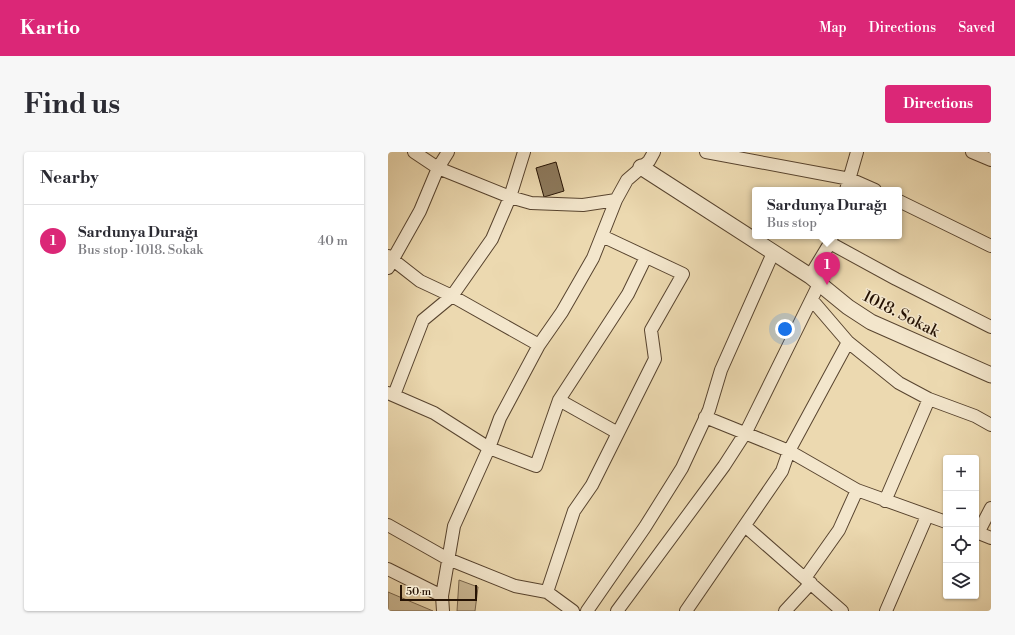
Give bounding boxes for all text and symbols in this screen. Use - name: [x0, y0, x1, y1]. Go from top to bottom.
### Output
- text: Kartio: [20, 16, 80, 40]
- text: Map: [819, 19, 847, 37]
- text: Directions: [869, 19, 936, 37]
- text: Saved: [958, 19, 995, 37]
- button: Directions: [885, 85, 991, 123]
- text: Find us: [24, 87, 120, 122]
- text: Nearby: [40, 167, 99, 189]
- popup: [752, 187, 902, 239]
- text: Sardunya Durağı: [767, 196, 887, 215]
- text: Bus stop: [767, 215, 817, 231]
- text: Sardunya Durağı: [78, 223, 198, 242]
- text: 1: [50, 233, 56, 249]
- text: 40 m: [318, 233, 348, 249]
- text: Bus stop · 1018. Sokak: [78, 242, 203, 258]
- pin: 1: [814, 252, 840, 285]
- street label: 1018. Sokak: [859, 286, 944, 343]
- your location: [775, 319, 795, 339]
- map controls: [943, 455, 979, 599]
- button: +: [943, 455, 979, 491]
- button: −: [943, 491, 979, 527]
- button: locate: [943, 527, 979, 563]
- button: layers: [943, 563, 979, 599]
- scale bar: [400, 583, 477, 602]
- text: 50 m: [406, 585, 431, 599]

